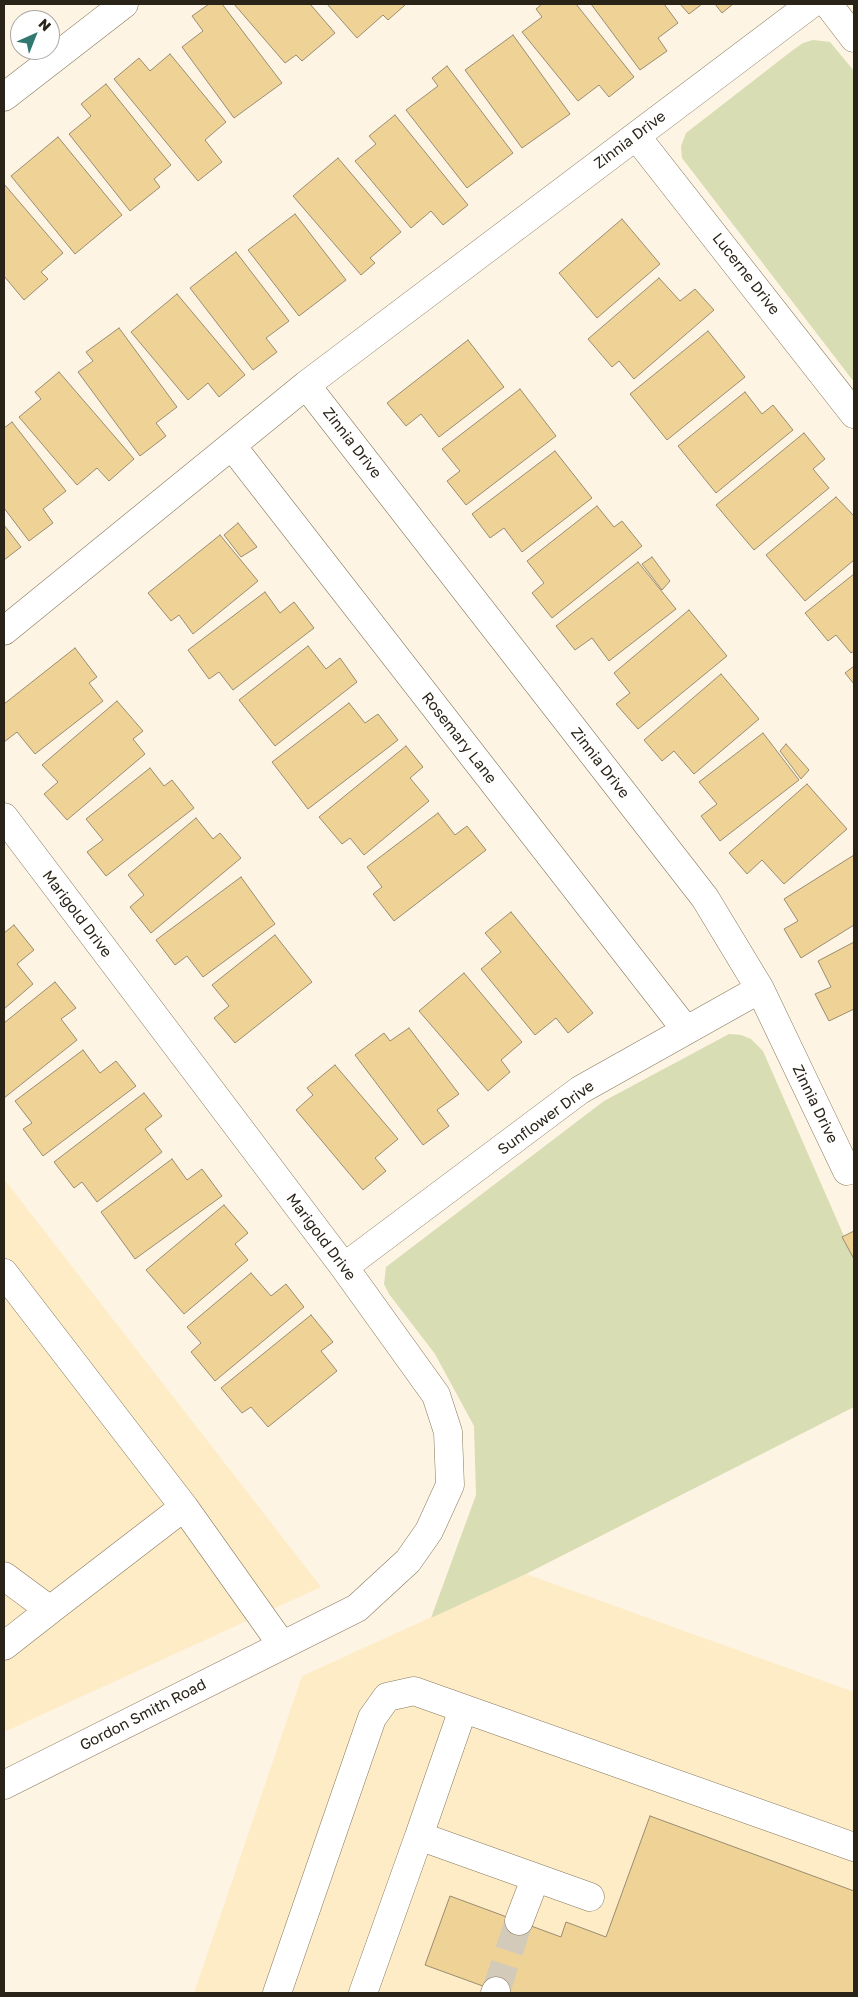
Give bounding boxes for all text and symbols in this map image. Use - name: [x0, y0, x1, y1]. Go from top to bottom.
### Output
- north arrow: [10, 10, 60, 60]
- text: N: [35, 15, 55, 34]
- street label: Zinnia Drive: [591, 107, 669, 173]
- street label: Lucerne Drive: [708, 229, 784, 319]
- street label: Zinnia Drive: [319, 404, 385, 482]
- street label: Rosemary Lane: [418, 689, 500, 787]
- street label: Zinnia Drive: [567, 724, 633, 802]
- street label: Marigold Drive: [38, 867, 116, 961]
- street label: Zinnia Drive: [788, 1062, 842, 1146]
- street label: Sunflower Drive: [494, 1077, 598, 1159]
- street label: Marigold Drive: [282, 1190, 360, 1284]
- street label: Gordon Smith Road: [77, 1675, 209, 1755]

